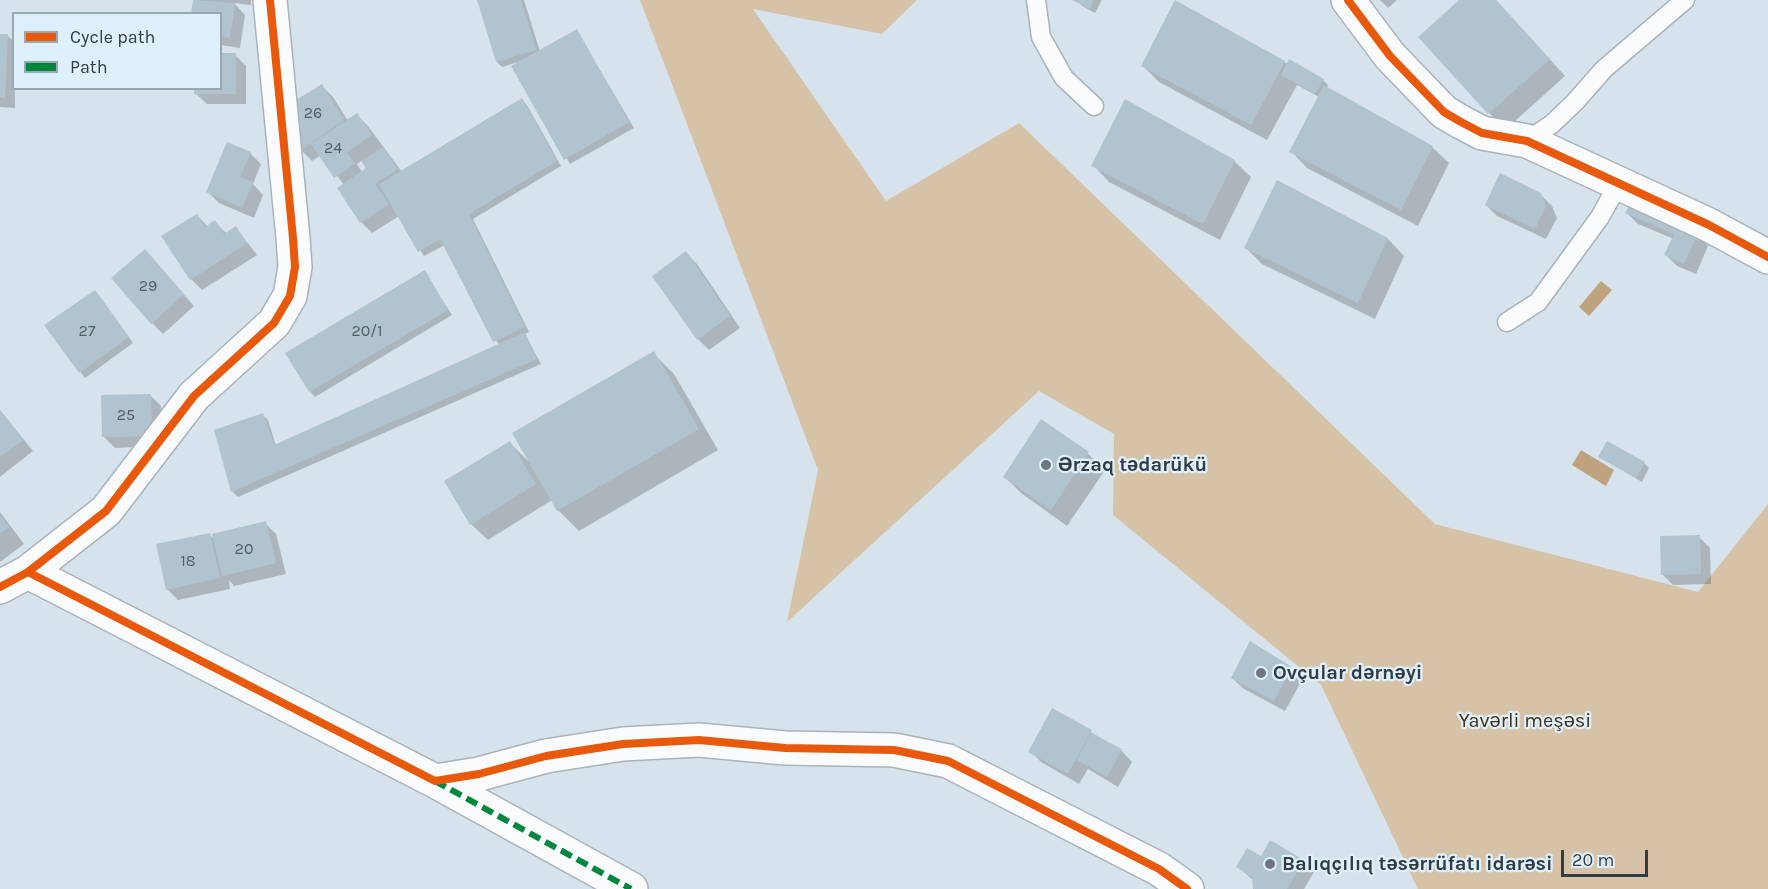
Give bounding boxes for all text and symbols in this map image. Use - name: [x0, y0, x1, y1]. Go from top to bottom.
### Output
- legend: [12, 12, 222, 90]
- text: Cycle path: [70, 26, 155, 48]
- text: Path: [70, 56, 108, 78]
- house number: 26: [304, 103, 322, 123]
- house number: 24: [324, 138, 342, 158]
- house number: 29: [139, 276, 157, 296]
- house number: 27: [79, 321, 95, 341]
- house number: 20/1: [352, 321, 382, 341]
- house number: 25: [117, 405, 135, 425]
- place label: Ərzaq tədarükü: [1058, 453, 1207, 477]
- marker: Ərzaq tədarükü: [1039, 458, 1053, 472]
- house number: 20: [235, 539, 253, 559]
- house number: 18: [180, 551, 196, 571]
- place label: Ovçular dərnəyi: [1273, 661, 1422, 685]
- marker: Ovçular dərnəyi: [1254, 666, 1268, 680]
- park label: Yavərli meşəsi: [1459, 709, 1591, 733]
- scale bar: [1564, 838, 1651, 876]
- text: 20 m: [1572, 849, 1614, 871]
- place label: Balıqçılıq təsərrüfatı idarəsi: [1282, 852, 1553, 876]
- marker: Balıqçılıq təsərrüfatı idarəsi: [1263, 857, 1277, 871]

